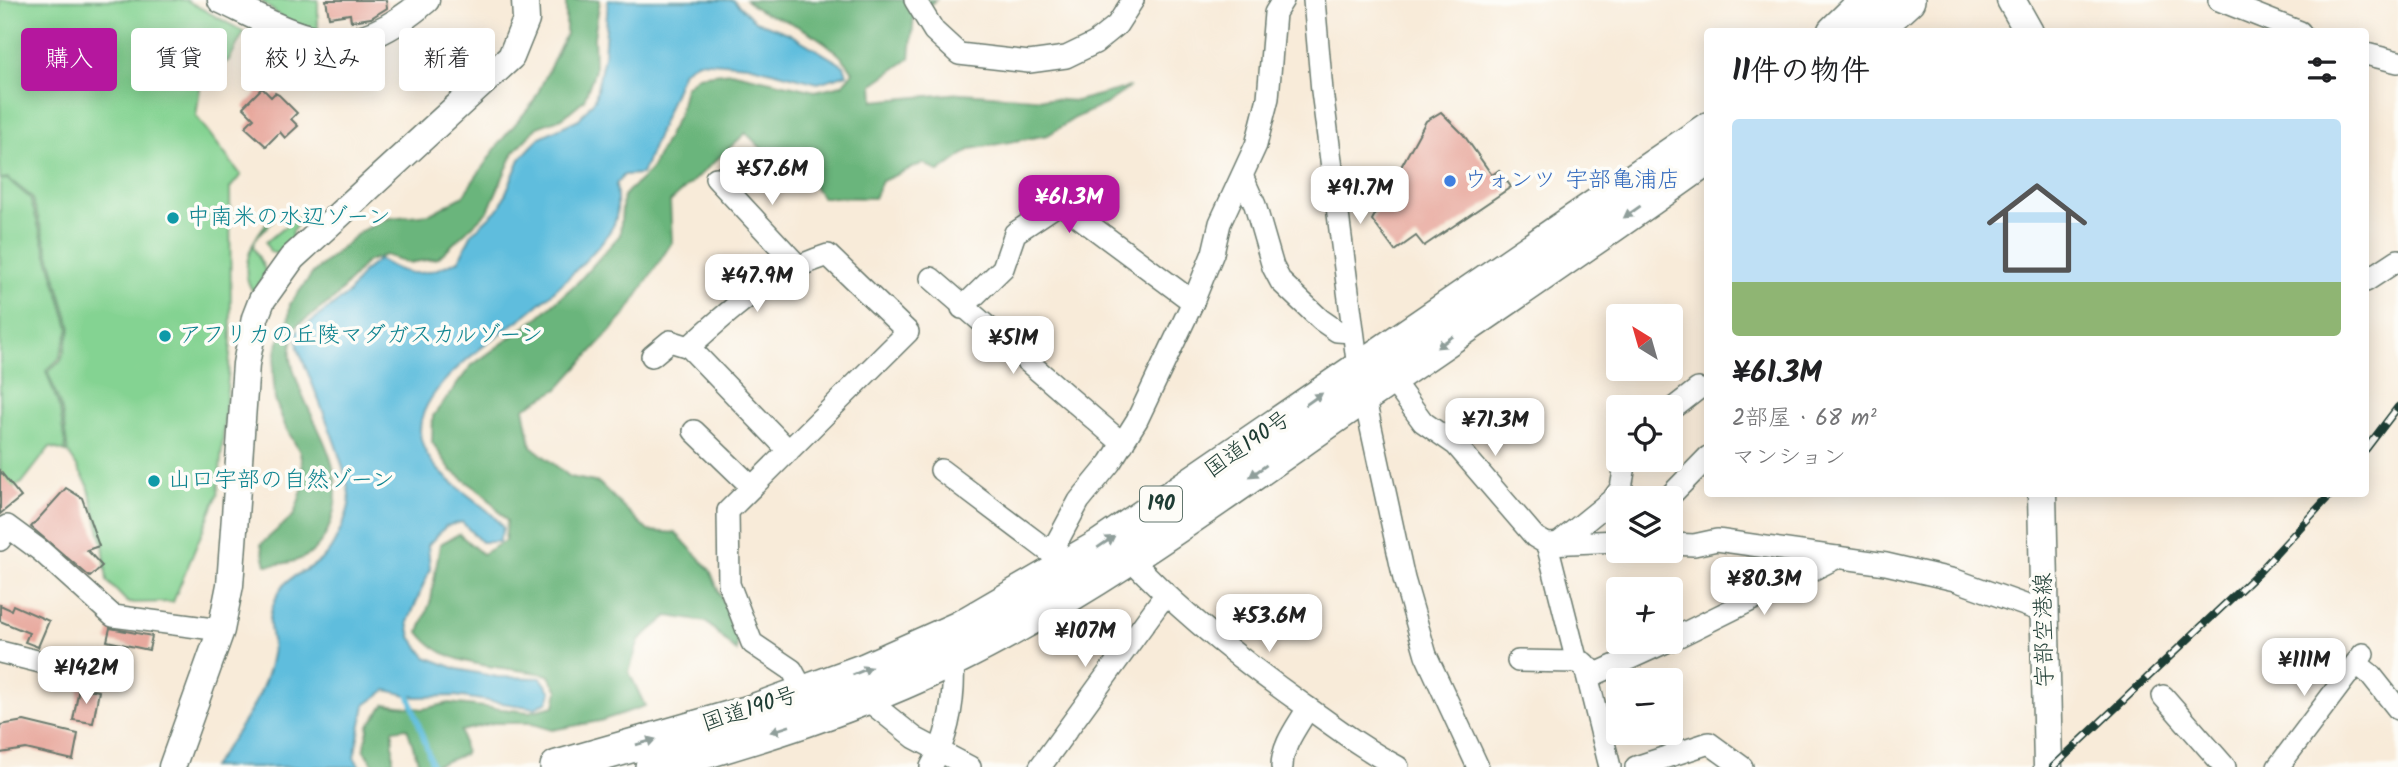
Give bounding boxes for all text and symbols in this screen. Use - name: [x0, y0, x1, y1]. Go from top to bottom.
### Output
- chip: 購入: [21, 28, 117, 91]
- chip: 賃貸: [131, 28, 227, 91]
- chip: 絞り込み: [241, 28, 385, 91]
- chip: 新着: [399, 28, 495, 91]
- text: 11件の物件: [1732, 48, 1870, 96]
- icon: filters: [2303, 51, 2341, 89]
- pin: ¥57.6M: [715, 148, 829, 207]
- text: ¥57.6M: [736, 152, 808, 188]
- place label: ウォンツ 宇部亀浦店: [1464, 163, 1680, 199]
- icon: home: [1974, 165, 2100, 291]
- pin: ¥91.7M: [1303, 166, 1417, 226]
- text: ¥91.7M: [1327, 171, 1393, 207]
- marker: ウォンツ 宇部亀浦店: [1442, 173, 1458, 189]
- pin: ¥61.3M: [1012, 176, 1126, 235]
- text: ¥61.3M: [1035, 180, 1103, 216]
- place label: 中南米の水辺ゾーン: [187, 200, 391, 236]
- one-way arrow: [1623, 205, 1641, 219]
- marker: 中南米の水辺ゾーン: [165, 210, 181, 226]
- pin: ¥47.9M: [700, 254, 814, 314]
- text: ¥47.9M: [721, 259, 793, 295]
- north arrow: [1606, 304, 1684, 382]
- map controls: [1606, 304, 1683, 745]
- pin: ¥51M: [972, 316, 1054, 376]
- place label: アフリカの丘陵マダガスカルゾーン: [179, 318, 543, 354]
- text: ¥51M: [988, 321, 1038, 357]
- marker: アフリカの丘陵マダガスカルゾーン: [157, 328, 173, 344]
- one-way arrow: [1436, 335, 1455, 348]
- text: ¥61.3M: [1732, 350, 1822, 398]
- one-way arrow: [1305, 392, 1323, 406]
- button: locate: [1606, 395, 1683, 472]
- pin: ¥71.3M: [1438, 398, 1552, 458]
- text: 2部屋 · 68 m²: [1732, 401, 1877, 437]
- street label: 国道190号: [1197, 402, 1299, 488]
- text: ¥71.3M: [1461, 403, 1529, 439]
- text: マンション: [1732, 440, 1846, 476]
- place label: 山口宇部の自然ゾーン: [168, 463, 395, 499]
- one-way arrow: [1249, 464, 1267, 478]
- marker: 山口宇部の自然ゾーン: [146, 473, 162, 489]
- road number: 190: [1140, 486, 1182, 522]
- button: layers: [1606, 486, 1683, 563]
- one-way arrow: [1097, 535, 1115, 549]
- pin: ¥80.3M: [1707, 558, 1821, 617]
- text: ¥80.3M: [1727, 562, 1801, 598]
- street label: 宇部空港線: [2026, 572, 2064, 688]
- button: +: [1606, 577, 1683, 654]
- pin: ¥53.6M: [1212, 594, 1326, 654]
- text: ¥53.6M: [1232, 599, 1306, 635]
- pin: ¥107M: [1036, 610, 1134, 669]
- text: ¥107M: [1054, 614, 1116, 650]
- pin: ¥111M: [2255, 638, 2353, 698]
- text: ¥111M: [2278, 643, 2330, 679]
- pin: ¥142M: [37, 646, 135, 706]
- text: ¥142M: [54, 651, 118, 687]
- one-way arrow: [852, 665, 873, 676]
- button: −: [1606, 668, 1683, 745]
- street label: 国道190号: [697, 678, 803, 742]
- one-way arrow: [769, 725, 790, 735]
- one-way arrow: [636, 736, 658, 747]

